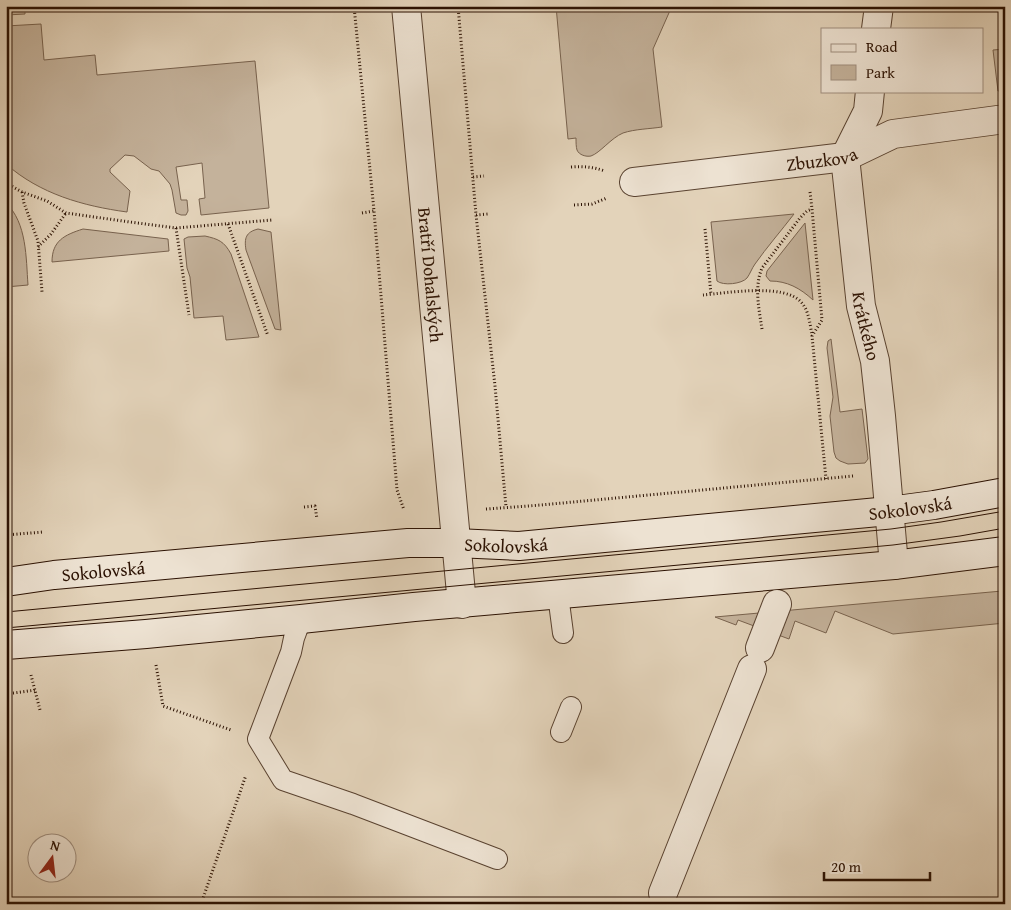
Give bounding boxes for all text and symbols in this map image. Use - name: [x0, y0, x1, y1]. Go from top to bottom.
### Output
- legend: [821, 28, 984, 92]
- text: Road: [866, 36, 897, 57]
- text: Park: [866, 62, 895, 83]
- street label: Zbuzkova: [785, 139, 862, 177]
- street label: Bratří Dohalských: [411, 206, 451, 344]
- street label: Krátkého: [846, 290, 888, 363]
- street label: Sokolovská: [867, 488, 954, 526]
- street label: Sokolovská: [464, 530, 549, 560]
- street label: Sokolovská: [60, 553, 147, 588]
- north arrow: [28, 832, 78, 882]
- text: N: [48, 835, 63, 856]
- scale bar: [824, 850, 930, 882]
- text: 20 m: [831, 856, 862, 877]

